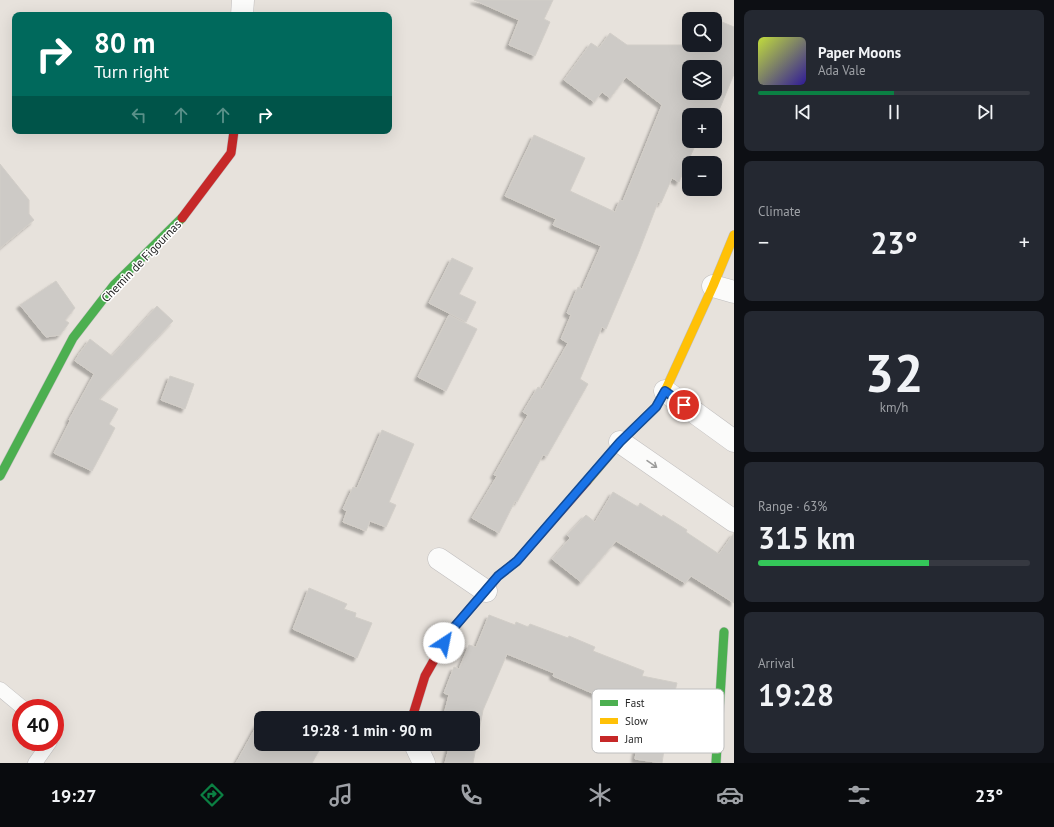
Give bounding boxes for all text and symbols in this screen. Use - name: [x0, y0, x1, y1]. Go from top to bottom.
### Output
- map controls: [682, 12, 722, 196]
- button: search: [682, 12, 722, 52]
- text: 80 m: [94, 24, 155, 61]
- icon: right: [28, 28, 80, 80]
- text: Paper Moons: [818, 43, 901, 62]
- text: Turn right: [94, 60, 169, 83]
- button: layers: [682, 60, 722, 100]
- text: Ada Vale: [818, 62, 866, 79]
- icon: previous: [792, 101, 814, 123]
- icon: pause: [883, 101, 905, 123]
- icon: next: [974, 101, 996, 123]
- icon: left: [128, 104, 150, 126]
- icon: ahead: [170, 104, 192, 126]
- icon: ahead: [212, 104, 234, 126]
- icon: right: [254, 104, 276, 126]
- button: +: [682, 108, 722, 148]
- button: −: [682, 156, 722, 196]
- text: Climate: [758, 203, 801, 220]
- street label: Chemin de Figournas: [98, 217, 184, 305]
- text: 23°: [870, 223, 918, 262]
- text: −: [758, 228, 769, 256]
- text: +: [1019, 228, 1030, 256]
- text: 32: [865, 339, 923, 406]
- pin: [667, 388, 701, 422]
- icon: arrive: [673, 394, 695, 416]
- text: km/h: [880, 399, 908, 416]
- one-way arrow: [646, 461, 658, 469]
- text: Range · 63%: [758, 498, 827, 515]
- text: 315 km: [758, 518, 856, 557]
- position arrow: [423, 622, 465, 664]
- text: Arrival: [758, 655, 794, 672]
- text: 19:28: [758, 675, 834, 714]
- legend: [592, 689, 724, 753]
- text: Fast: [625, 696, 645, 710]
- speed limit sign: 40: [12, 699, 64, 751]
- text: Slow: [625, 714, 648, 728]
- text: 19:28 · 1 min · 90 m: [302, 721, 432, 740]
- text: Jam: [624, 732, 643, 746]
- icon: directions: [198, 781, 226, 809]
- icon: music: [327, 781, 355, 809]
- icon: phone: [457, 781, 485, 809]
- icon: climate: [586, 781, 614, 809]
- icon: car: [716, 781, 744, 809]
- icon: filters: [845, 781, 873, 809]
- text: 19:27: [51, 784, 96, 807]
- text: 23°: [975, 784, 1003, 807]

